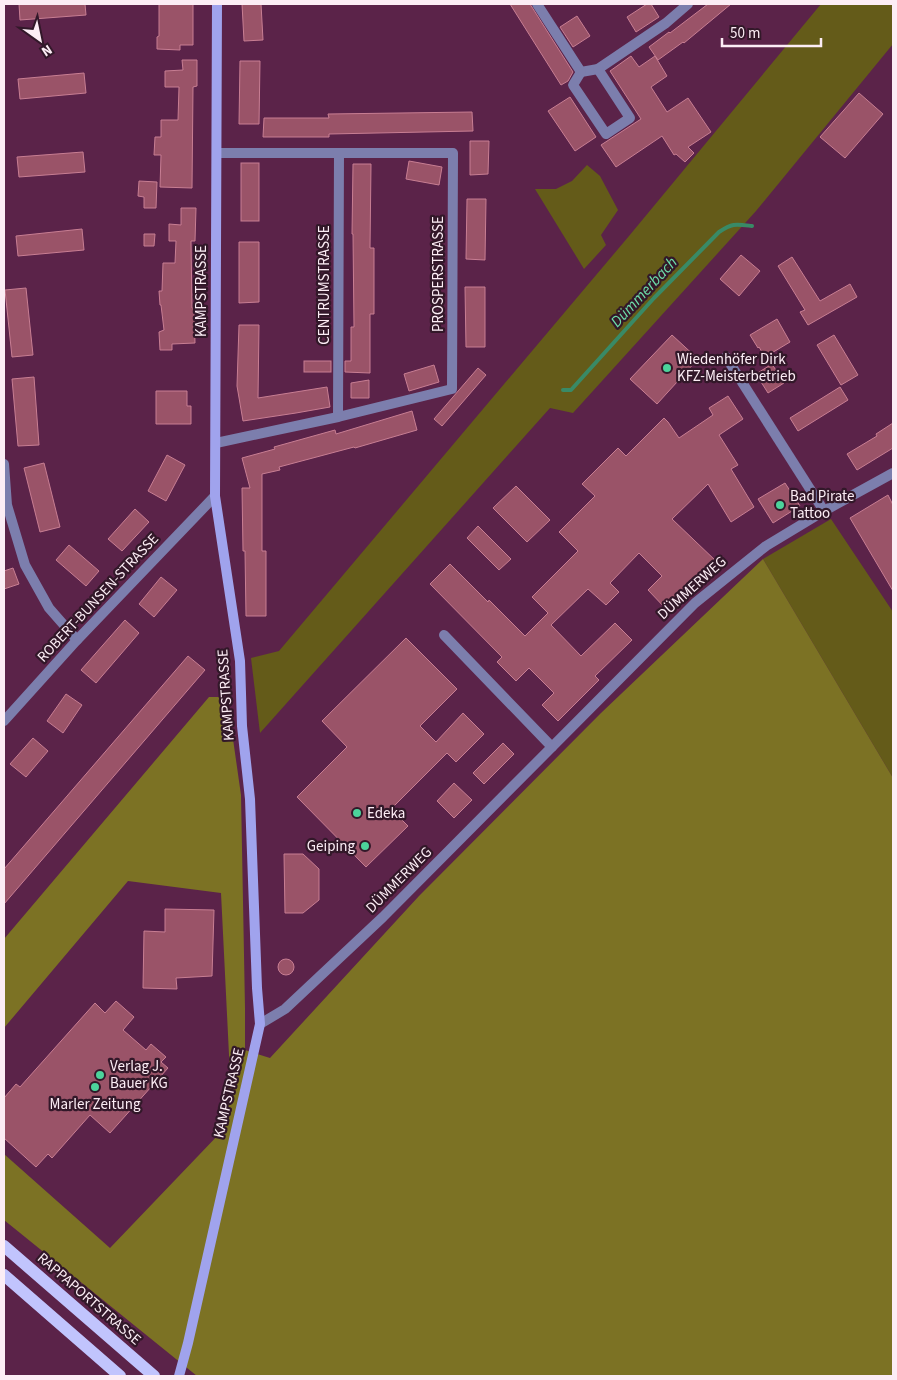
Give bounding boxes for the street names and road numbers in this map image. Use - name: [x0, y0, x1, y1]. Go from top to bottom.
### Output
- street label: PROSPERSTRASSE: [428, 216, 449, 332]
- street label: CENTRUMSTRASSE: [314, 225, 335, 345]
- street label: KAMPSTRASSE: [191, 245, 212, 337]
- street label: ROBERT-BUNSEN-STRASSE: [33, 529, 164, 667]
- street label: DÜMMERWEG: [653, 551, 731, 625]
- street label: KAMPSTRASSE: [212, 648, 240, 742]
- street label: DÜMMERWEG: [361, 842, 437, 918]
- street label: KAMPSTRASSE: [208, 1046, 250, 1140]
- street label: RAPPAPORTSTRASSE: [33, 1248, 146, 1350]

